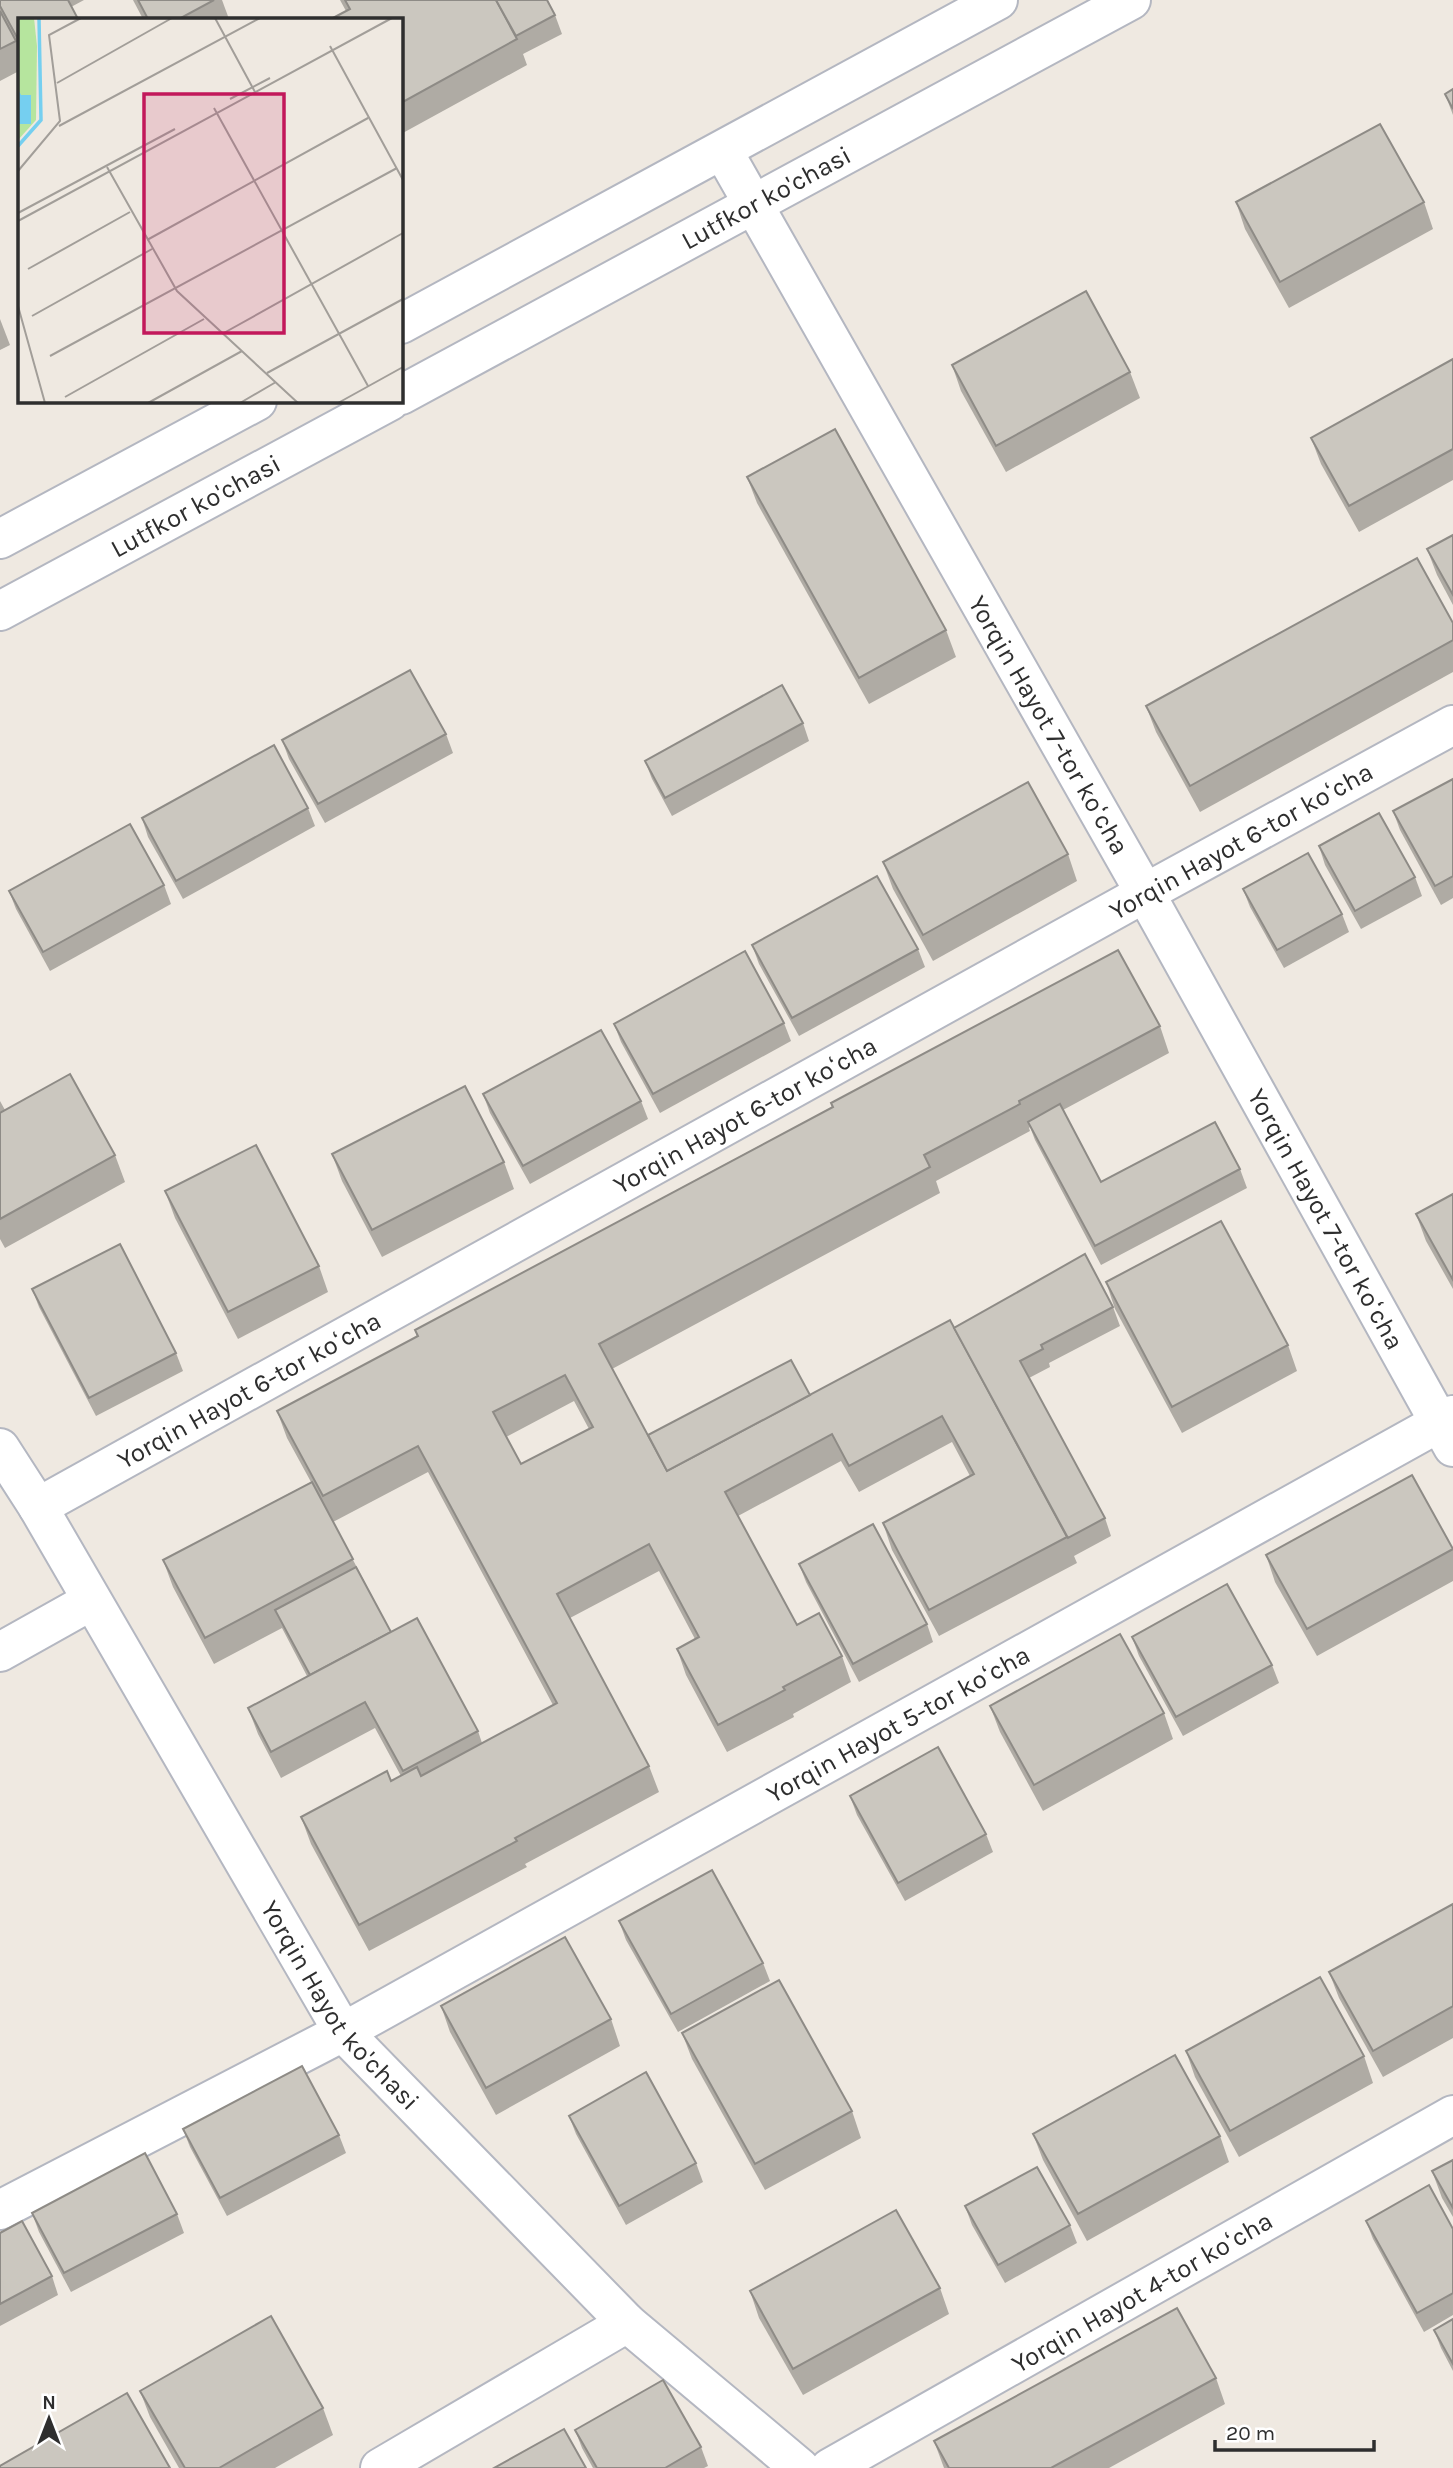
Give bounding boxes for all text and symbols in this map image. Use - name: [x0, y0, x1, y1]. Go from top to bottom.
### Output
- inset map: [18, 18, 402, 402]
- street label: Lutfkor ko'chasi: [676, 139, 856, 256]
- street label: Lutfkor ko'chasi: [105, 448, 286, 564]
- street label: Yorqin Hayot 7-tor koʻcha: [962, 590, 1135, 860]
- street label: Yorqin Hayot 6-tor koʻcha: [1104, 756, 1378, 927]
- street label: Yorqin Hayot 6-tor koʻcha: [608, 1030, 882, 1201]
- street label: Yorqin Hayot 7-tor koʻcha: [1241, 1083, 1410, 1355]
- street label: Yorqin Hayot 6-tor koʻcha: [112, 1305, 386, 1476]
- street label: Yorqin Hayot 5-tor koʻcha: [761, 1639, 1035, 1810]
- street label: Yorqin Hayot ko'chasi: [254, 1895, 426, 2117]
- street label: Yorqin Hayot 4-tor koʻcha: [1006, 2205, 1278, 2380]
- north arrow: [14, 2384, 84, 2454]
- text: N: [42, 2392, 56, 2414]
- scale bar: [1215, 2408, 1374, 2452]
- text: 20 m: [1226, 2421, 1275, 2445]

